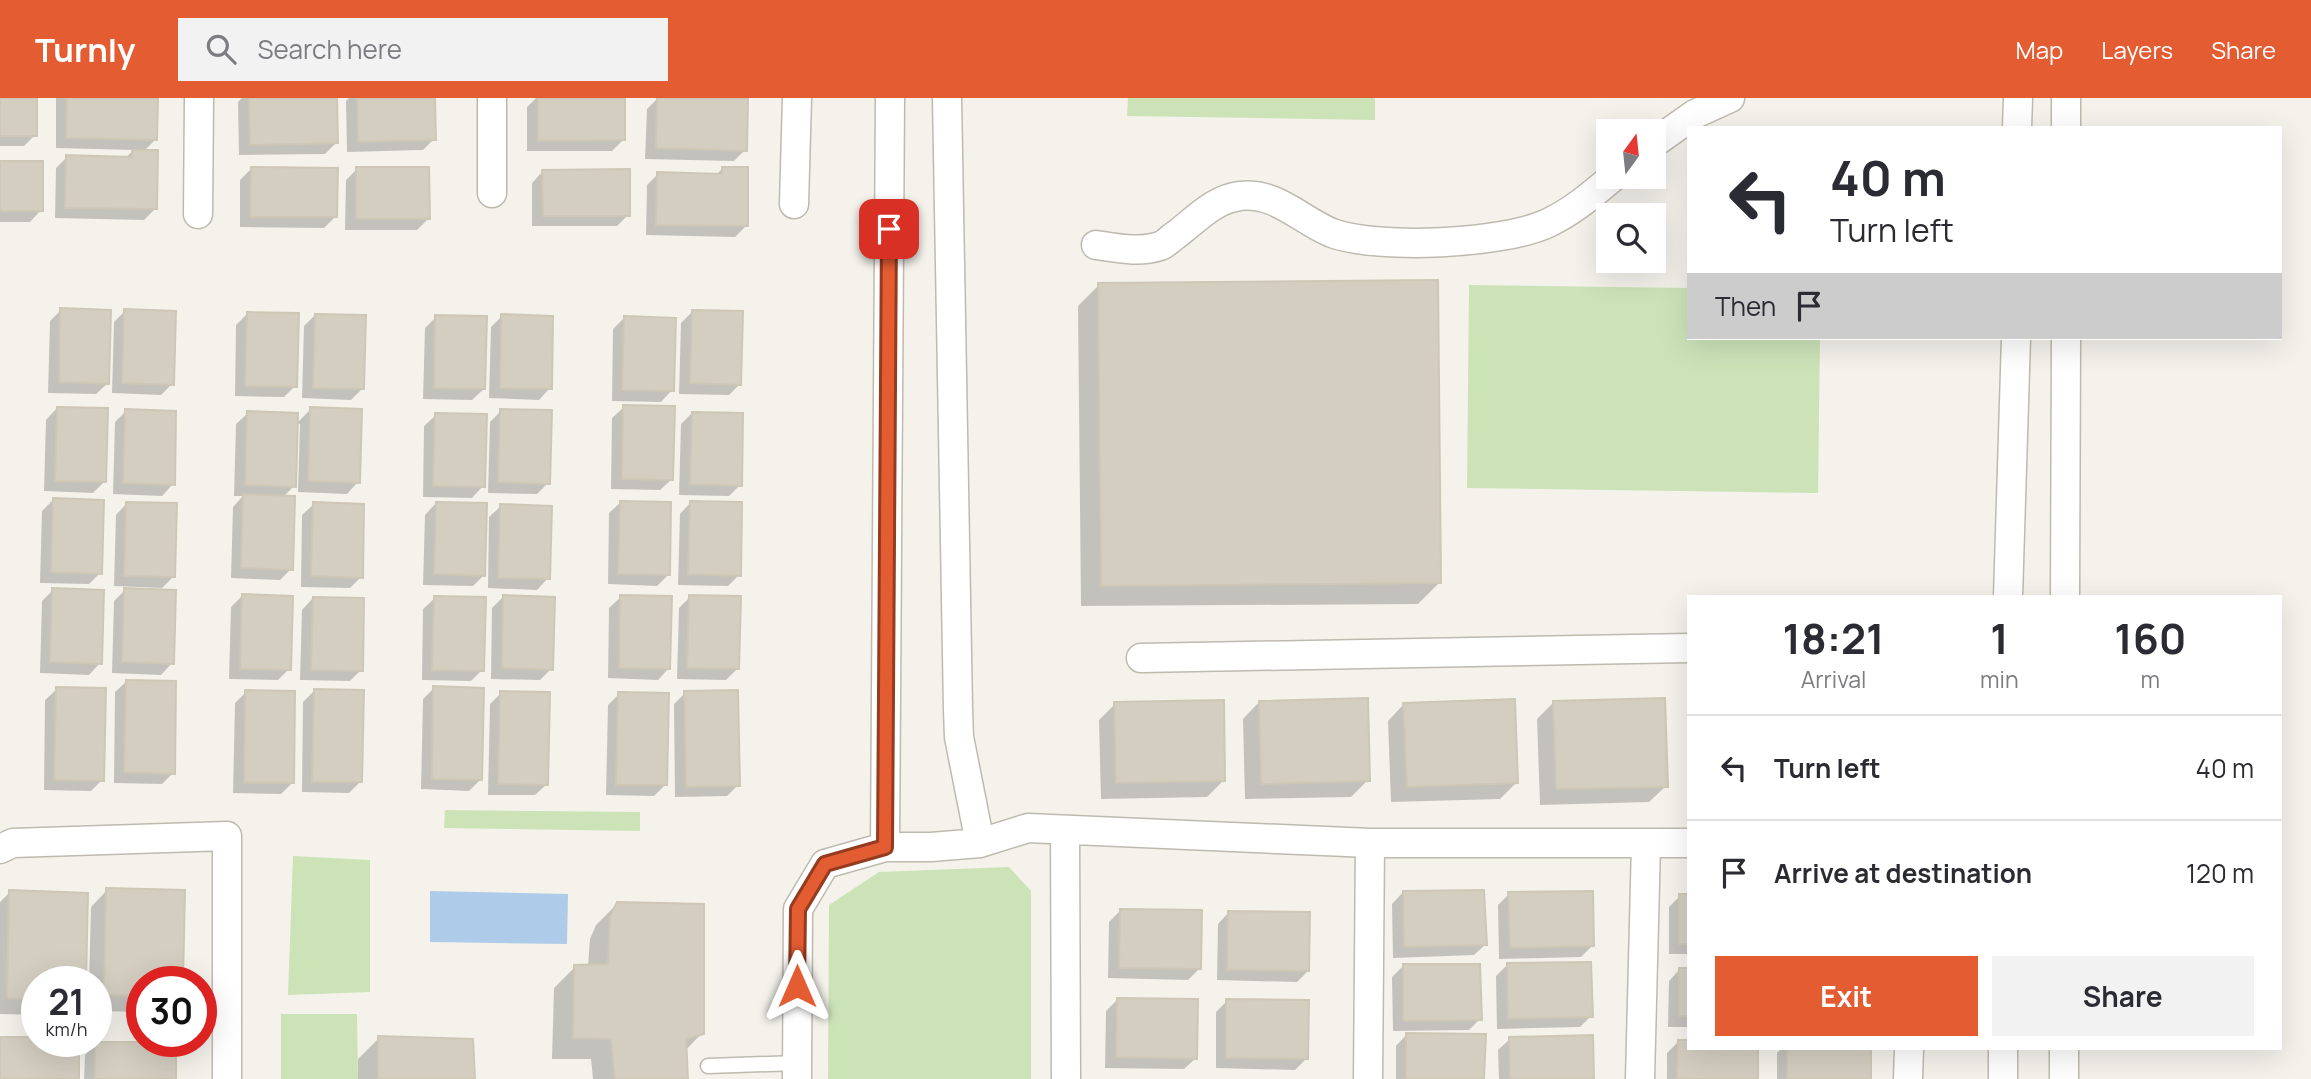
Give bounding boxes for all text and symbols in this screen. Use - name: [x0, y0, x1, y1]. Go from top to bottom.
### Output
- search box: [178, 18, 668, 81]
- text: Turnly: [35, 27, 136, 72]
- icon: search: [202, 30, 240, 68]
- text: Search here: [258, 31, 402, 67]
- text: Map: [2016, 33, 2063, 66]
- text: Layers: [2101, 33, 2173, 66]
- text: Share: [2211, 33, 2276, 66]
- north arrow: [1596, 119, 1666, 189]
- map controls: [1596, 119, 1666, 273]
- text: 40 m: [1830, 144, 1946, 211]
- icon: left: [1715, 154, 1806, 245]
- pin: [859, 199, 919, 259]
- button: search: [1596, 203, 1666, 273]
- text: Turn left: [1830, 208, 1954, 252]
- icon: arrive: [870, 210, 908, 248]
- icon: arrive: [1790, 287, 1828, 325]
- text: Then: [1715, 288, 1776, 324]
- text: 18:21: [1783, 609, 1885, 667]
- text: 1: [1990, 609, 2009, 667]
- text: 160: [2114, 609, 2186, 667]
- text: Arrival: [1801, 663, 1866, 695]
- text: min: [1980, 663, 2019, 695]
- text: m: [2141, 663, 2160, 695]
- icon: left: [1715, 749, 1753, 787]
- text: Turn left: [1774, 750, 1881, 786]
- text: 40 m: [2196, 750, 2254, 786]
- icon: arrive: [1715, 854, 1753, 892]
- text: Arrive at destination: [1774, 855, 2032, 891]
- text: 120 m: [2186, 855, 2254, 891]
- position arrow: [760, 949, 834, 1023]
- button: Exit: [1715, 956, 1978, 1036]
- button: Share: [1992, 956, 2254, 1036]
- speed limit sign: 30: [126, 966, 217, 1057]
- text: 21: [48, 978, 85, 1026]
- text: km/h: [46, 1017, 87, 1041]

